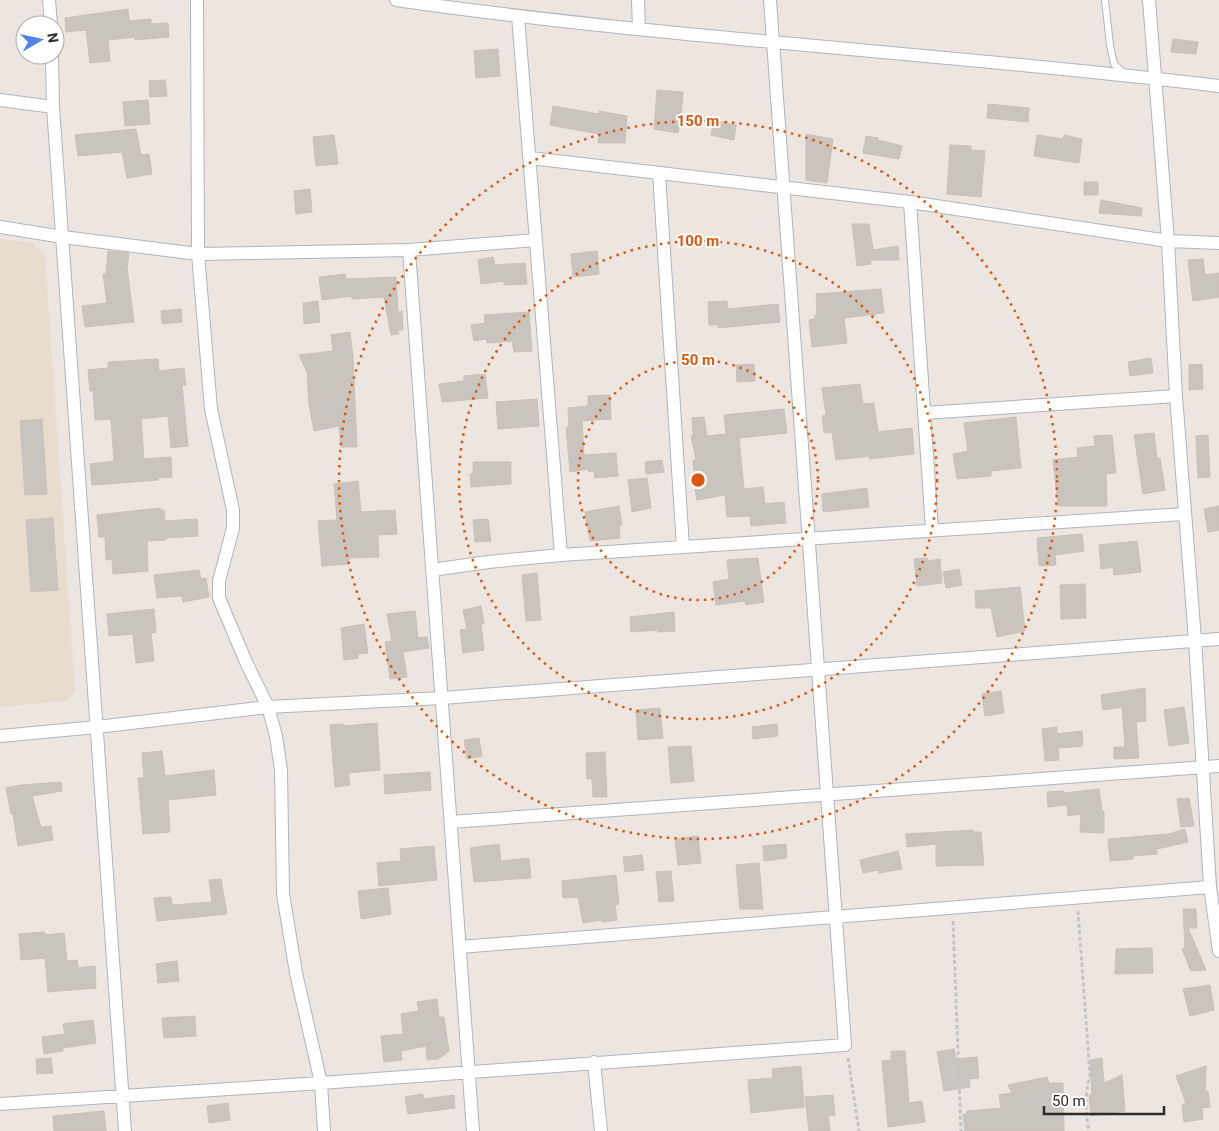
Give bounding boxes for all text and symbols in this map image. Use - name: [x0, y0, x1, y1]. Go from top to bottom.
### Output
- north arrow: [15, 15, 65, 65]
- text: N: [44, 32, 62, 44]
- text: 150 m: [677, 112, 719, 130]
- text: 100 m: [677, 232, 719, 250]
- text: 50 m: [681, 351, 715, 369]
- centre of rings: [689, 471, 707, 489]
- scale bar: [1044, 1084, 1164, 1116]
- text: 50 m: [1052, 1092, 1086, 1110]

